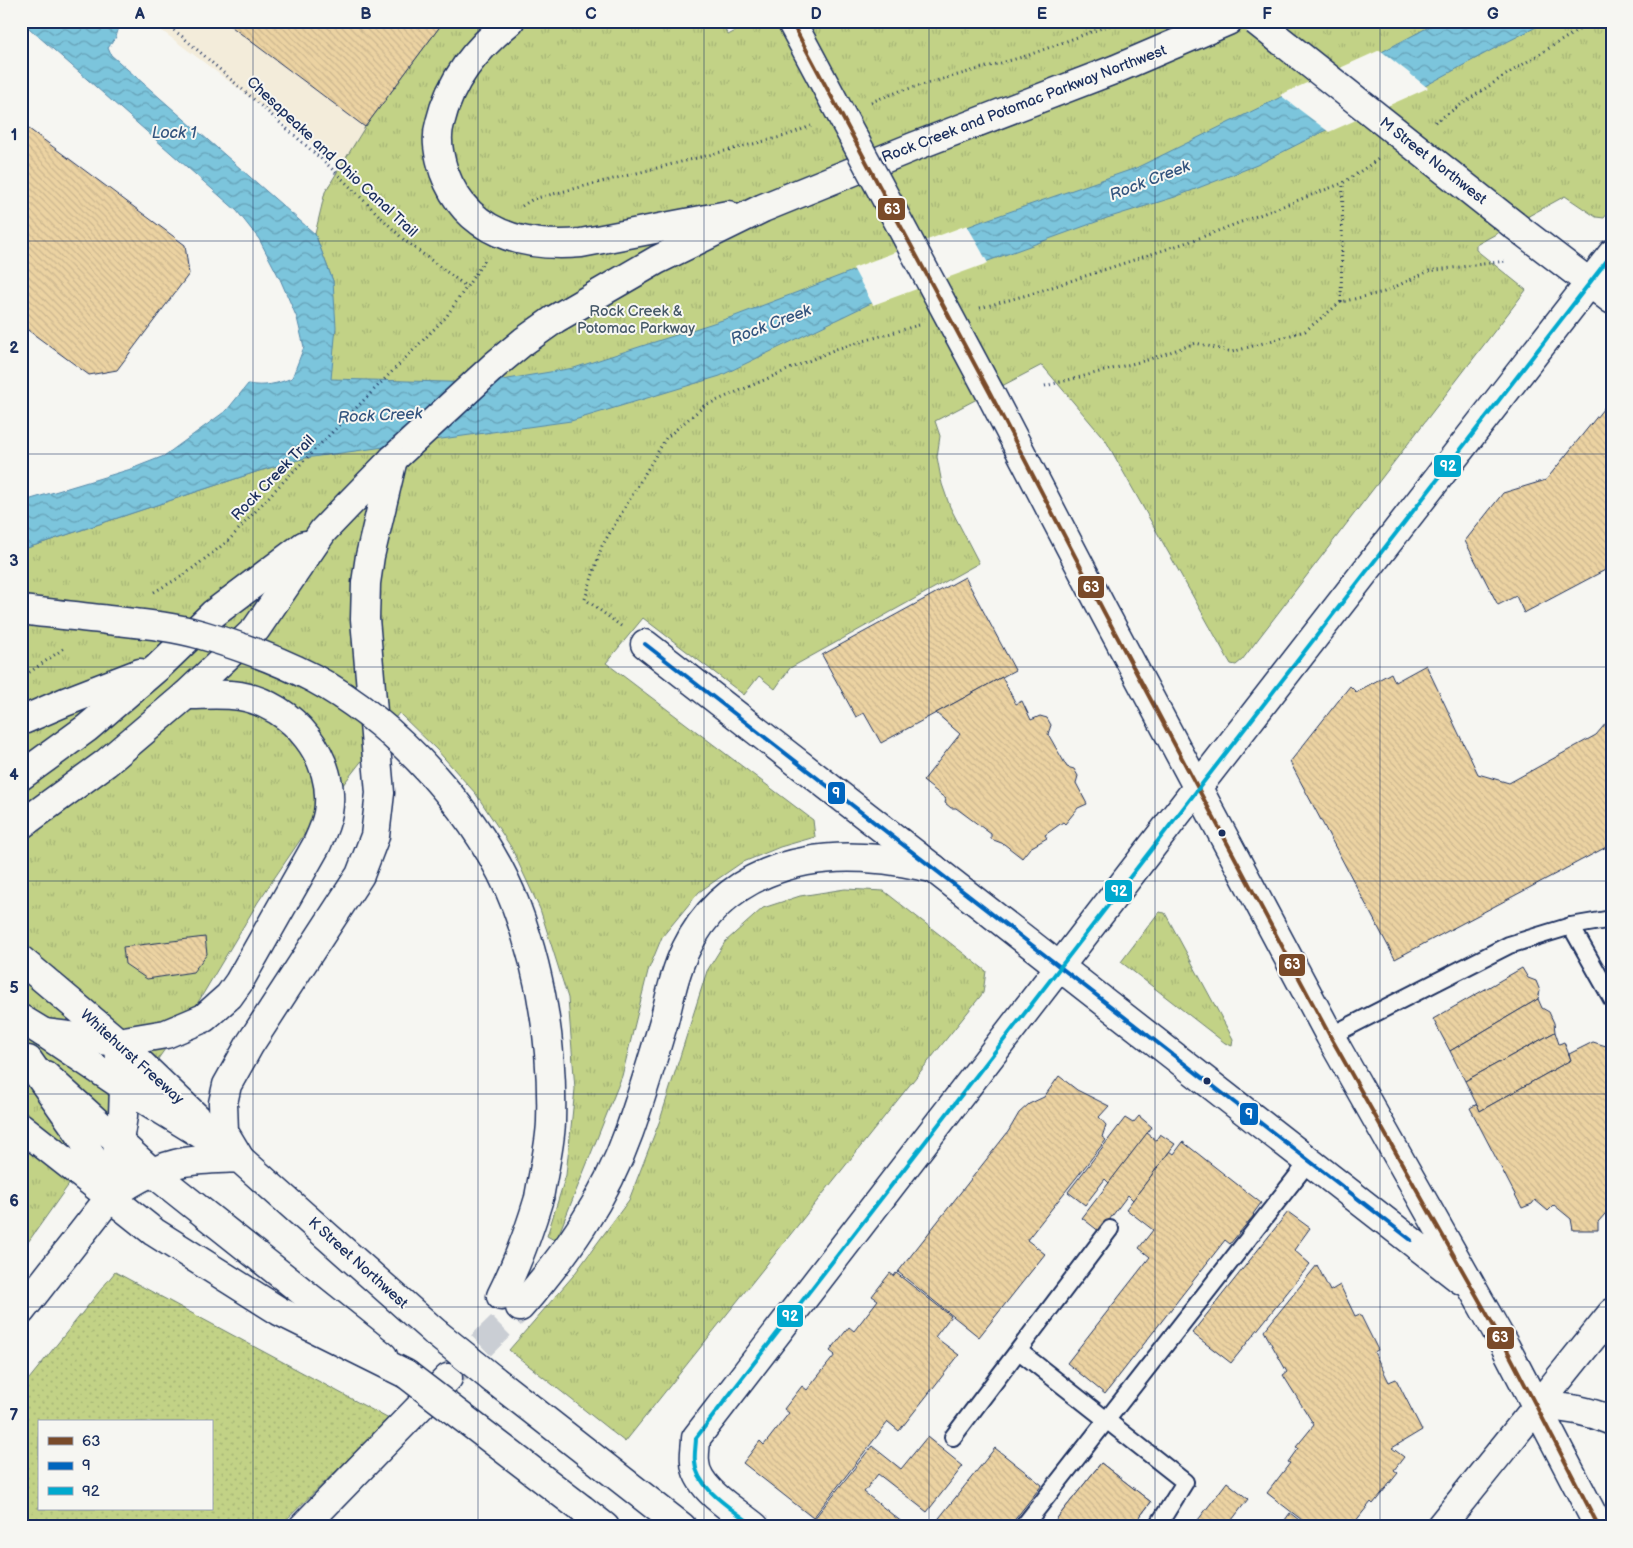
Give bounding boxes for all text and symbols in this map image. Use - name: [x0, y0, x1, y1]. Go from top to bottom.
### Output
- text: A: [134, 5, 145, 24]
- text: B: [360, 5, 372, 24]
- text: C: [585, 5, 597, 24]
- text: D: [810, 5, 822, 24]
- text: E: [1037, 5, 1047, 24]
- text: F: [1262, 5, 1272, 24]
- text: G: [1487, 5, 1499, 24]
- street label: Rock Creek and Potomac Parkway Northwest: [879, 41, 1169, 167]
- street label: Chesapeake and Ohio Canal Trail: [242, 73, 422, 241]
- street label: M Street Northwest: [1376, 113, 1491, 209]
- water label: Lock 1: [152, 124, 197, 143]
- text: 1: [11, 126, 17, 145]
- water label: Rock Creek: [1107, 157, 1194, 205]
- line badge: 63: [877, 197, 906, 221]
- text: 63: [884, 201, 900, 218]
- water label: Rock Creek: [728, 301, 815, 349]
- park label: Rock Creek & Potomac Parkway: [577, 302, 695, 338]
- text: 2: [9, 339, 19, 358]
- water label: Rock Creek: [337, 404, 424, 428]
- street label: Rock Creek Trail: [227, 431, 319, 525]
- line badge: 92: [1433, 454, 1462, 478]
- text: 92: [1440, 458, 1457, 475]
- text: 3: [9, 552, 19, 571]
- line badge: 63: [1077, 575, 1105, 599]
- text: 63: [1083, 579, 1099, 596]
- text: 4: [9, 766, 19, 785]
- line badge: 9: [827, 781, 846, 805]
- text: 9: [832, 785, 840, 802]
- unlabelled marker: [1217, 828, 1227, 838]
- line badge: 92: [1104, 879, 1133, 903]
- text: 92: [1111, 883, 1128, 900]
- line badge: 63: [1278, 953, 1306, 977]
- text: 63: [1284, 956, 1300, 973]
- text: 5: [9, 979, 19, 998]
- street label: Whitehurst Freeway: [76, 1005, 188, 1109]
- unlabelled marker: [1202, 1076, 1212, 1086]
- line badge: 9: [1239, 1102, 1259, 1126]
- text: 9: [1245, 1106, 1253, 1123]
- text: 6: [9, 1192, 19, 1211]
- street label: K Street Northwest: [304, 1213, 412, 1313]
- line badge: 92: [776, 1304, 804, 1328]
- text: 92: [782, 1308, 799, 1325]
- line badge: 63: [1486, 1326, 1515, 1350]
- text: 63: [1492, 1329, 1508, 1346]
- text: 7: [10, 1406, 19, 1425]
- legend: [38, 1420, 212, 1510]
- text: 63: [82, 1432, 100, 1451]
- text: 9: [82, 1456, 91, 1475]
- text: 92: [82, 1482, 100, 1501]

